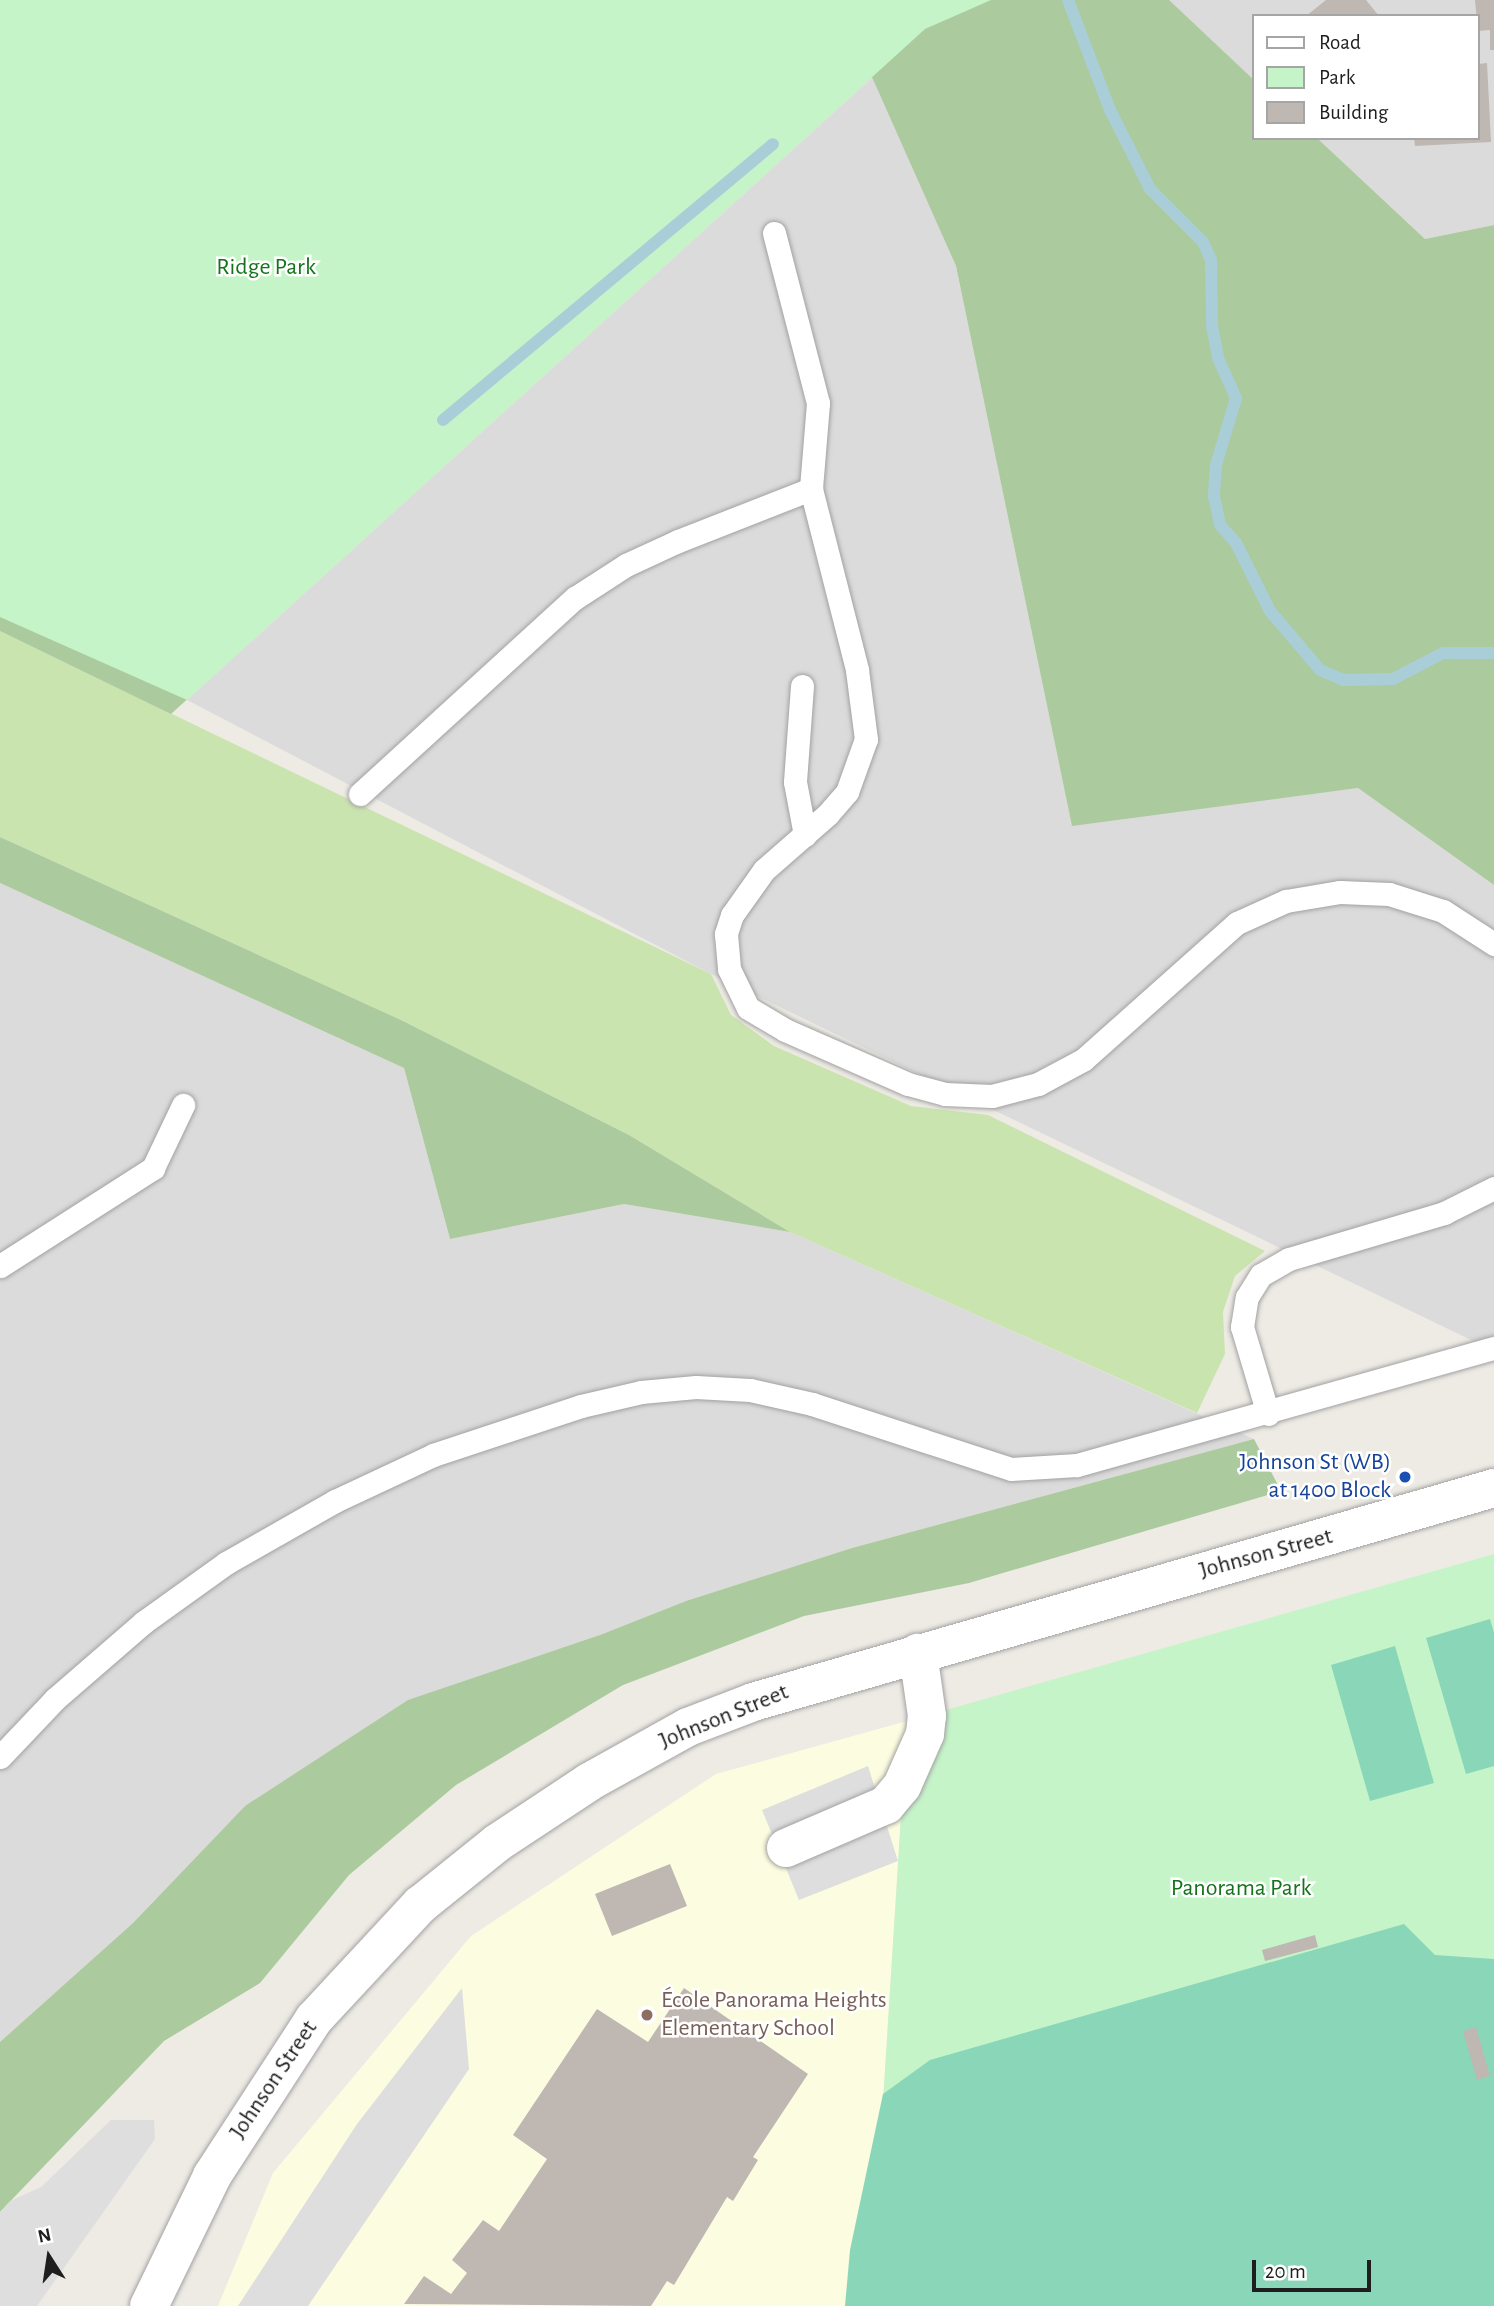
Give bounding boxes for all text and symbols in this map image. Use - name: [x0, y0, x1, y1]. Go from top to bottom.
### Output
- legend: [1252, 14, 1480, 140]
- text: Road: [1319, 32, 1361, 53]
- text: Park: [1319, 67, 1355, 88]
- text: Building: [1319, 102, 1388, 123]
- park label: Ridge Park: [216, 254, 316, 282]
- place label: Johnson St (WB) at 1400 Block: [1239, 1449, 1391, 1505]
- marker: Johnson St (WB) at 1400 Block: [1397, 1469, 1413, 1485]
- street label: Johnson Street: [1196, 1522, 1336, 1586]
- street label: Johnson Street: [655, 1678, 793, 1756]
- park label: Panorama Park: [1171, 1875, 1311, 1903]
- place label: École Panorama Heights Elementary School: [661, 1987, 887, 2043]
- marker: École Panorama Heights Elementary School: [639, 2007, 655, 2023]
- street label: Johnson Street: [224, 2015, 324, 2145]
- north arrow: [14, 2222, 84, 2292]
- text: N: [36, 2225, 53, 2247]
- scale bar: [1256, 2246, 1375, 2290]
- text: 20 m: [1265, 2261, 1306, 2282]

